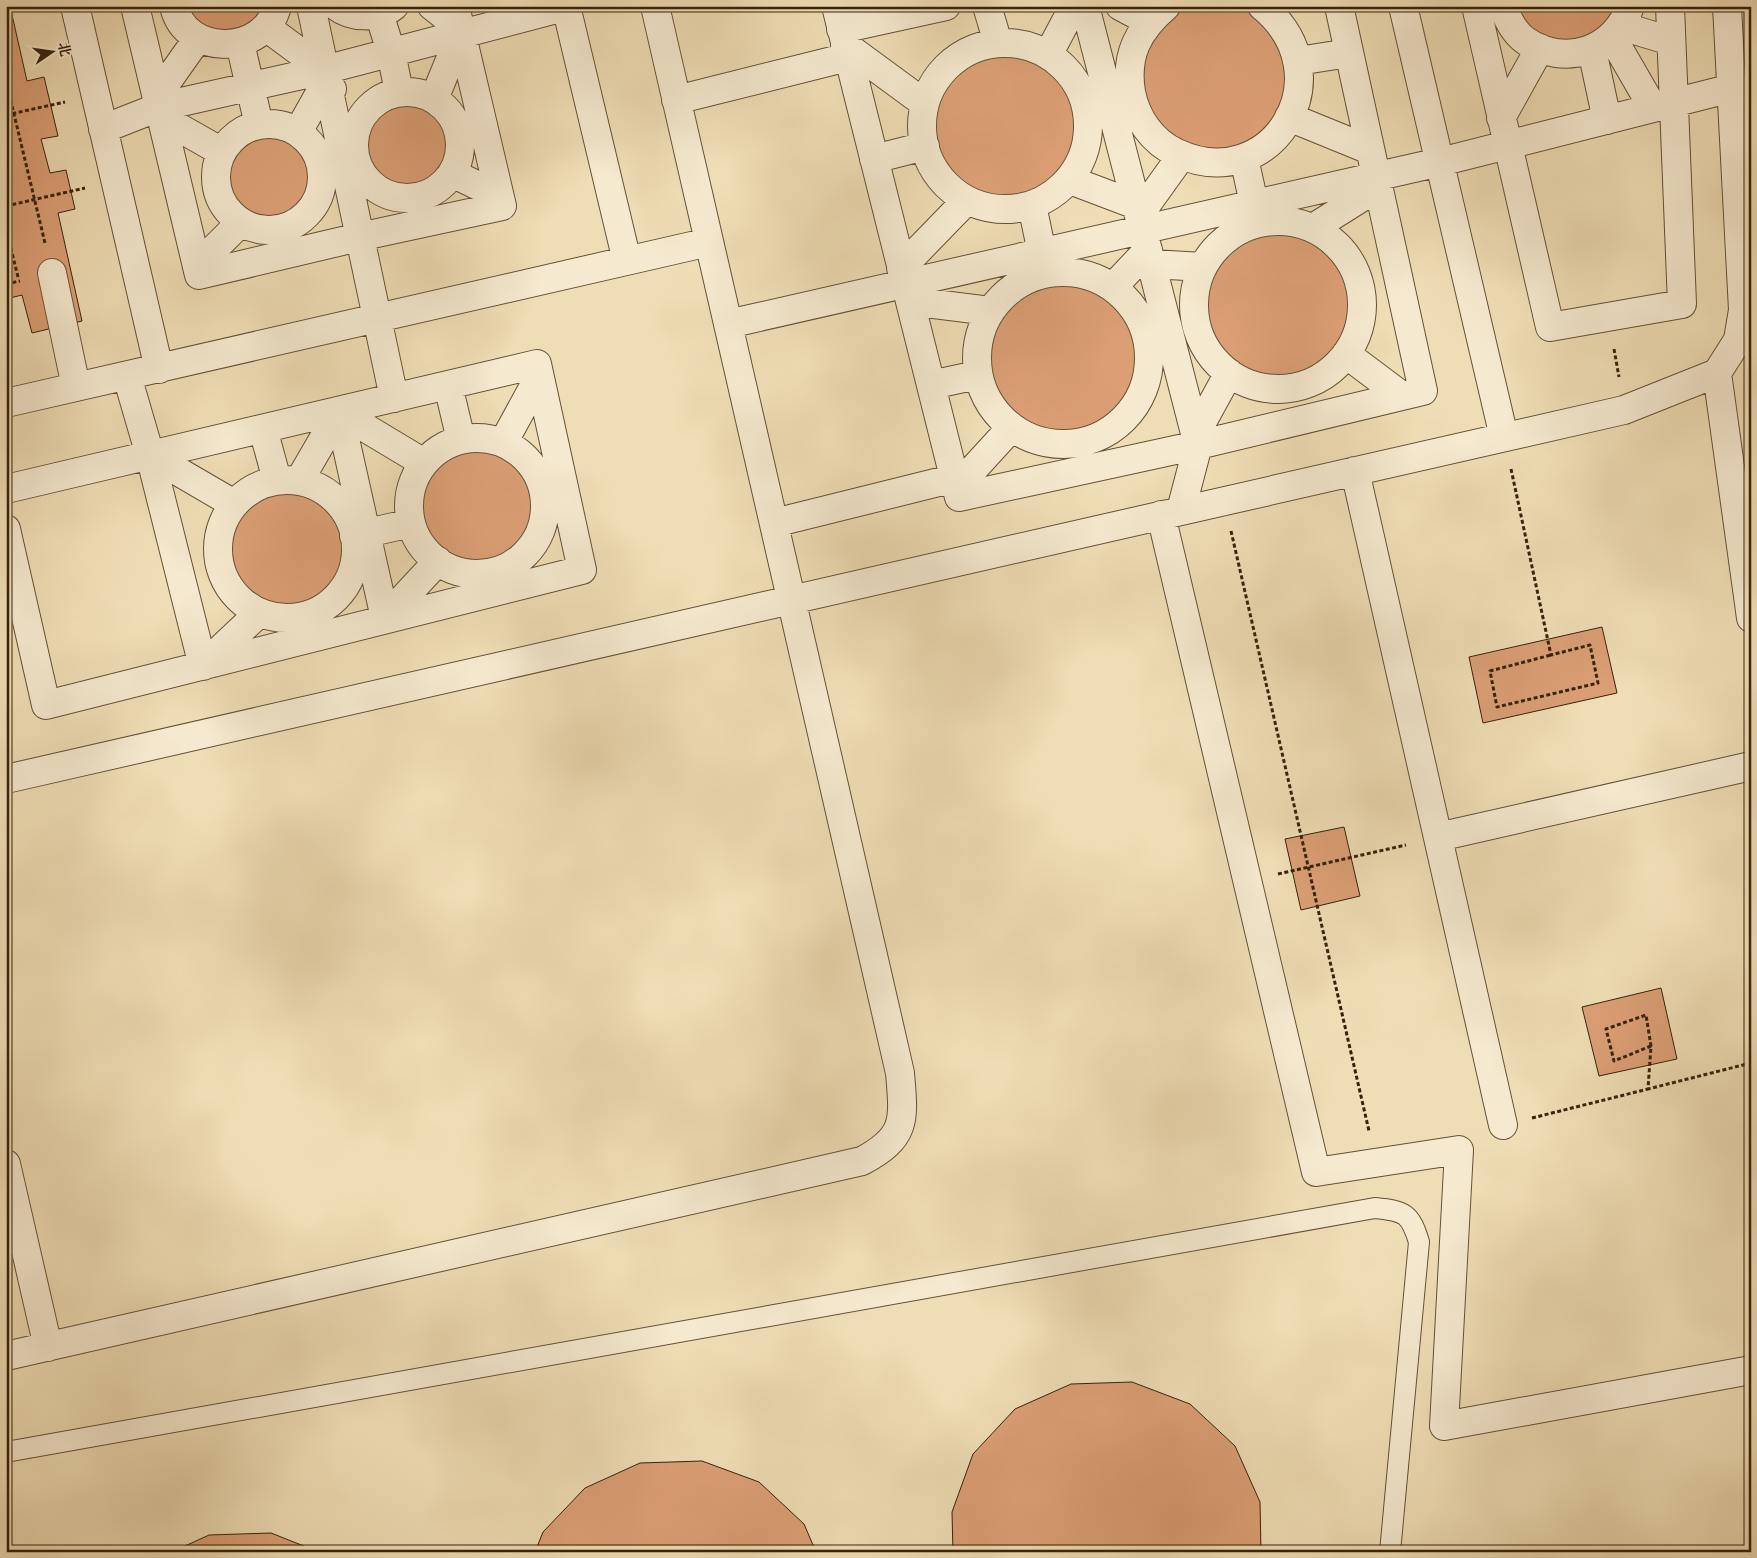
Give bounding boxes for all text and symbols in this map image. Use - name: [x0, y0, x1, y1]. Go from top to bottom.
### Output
- north arrow: [28, 28, 78, 78]
- text: 北: [52, 40, 74, 58]

